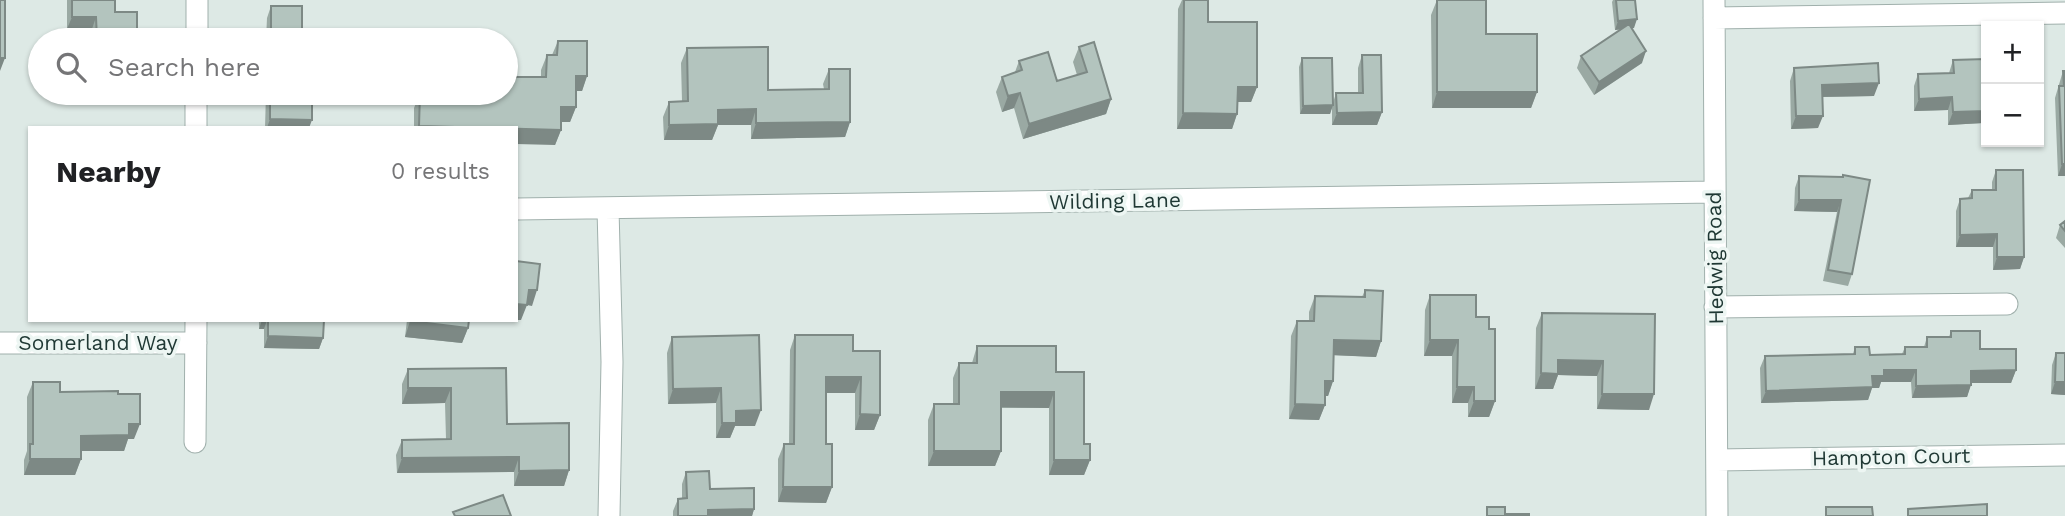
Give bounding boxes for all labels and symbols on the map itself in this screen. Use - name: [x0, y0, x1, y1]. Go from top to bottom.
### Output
- street label: Wilding Lane: [1049, 187, 1181, 214]
- street label: Hedwig Road: [1701, 191, 1728, 325]
- street label: Somerland Way: [18, 330, 178, 355]
- street label: Hampton Court: [1812, 443, 1971, 470]

